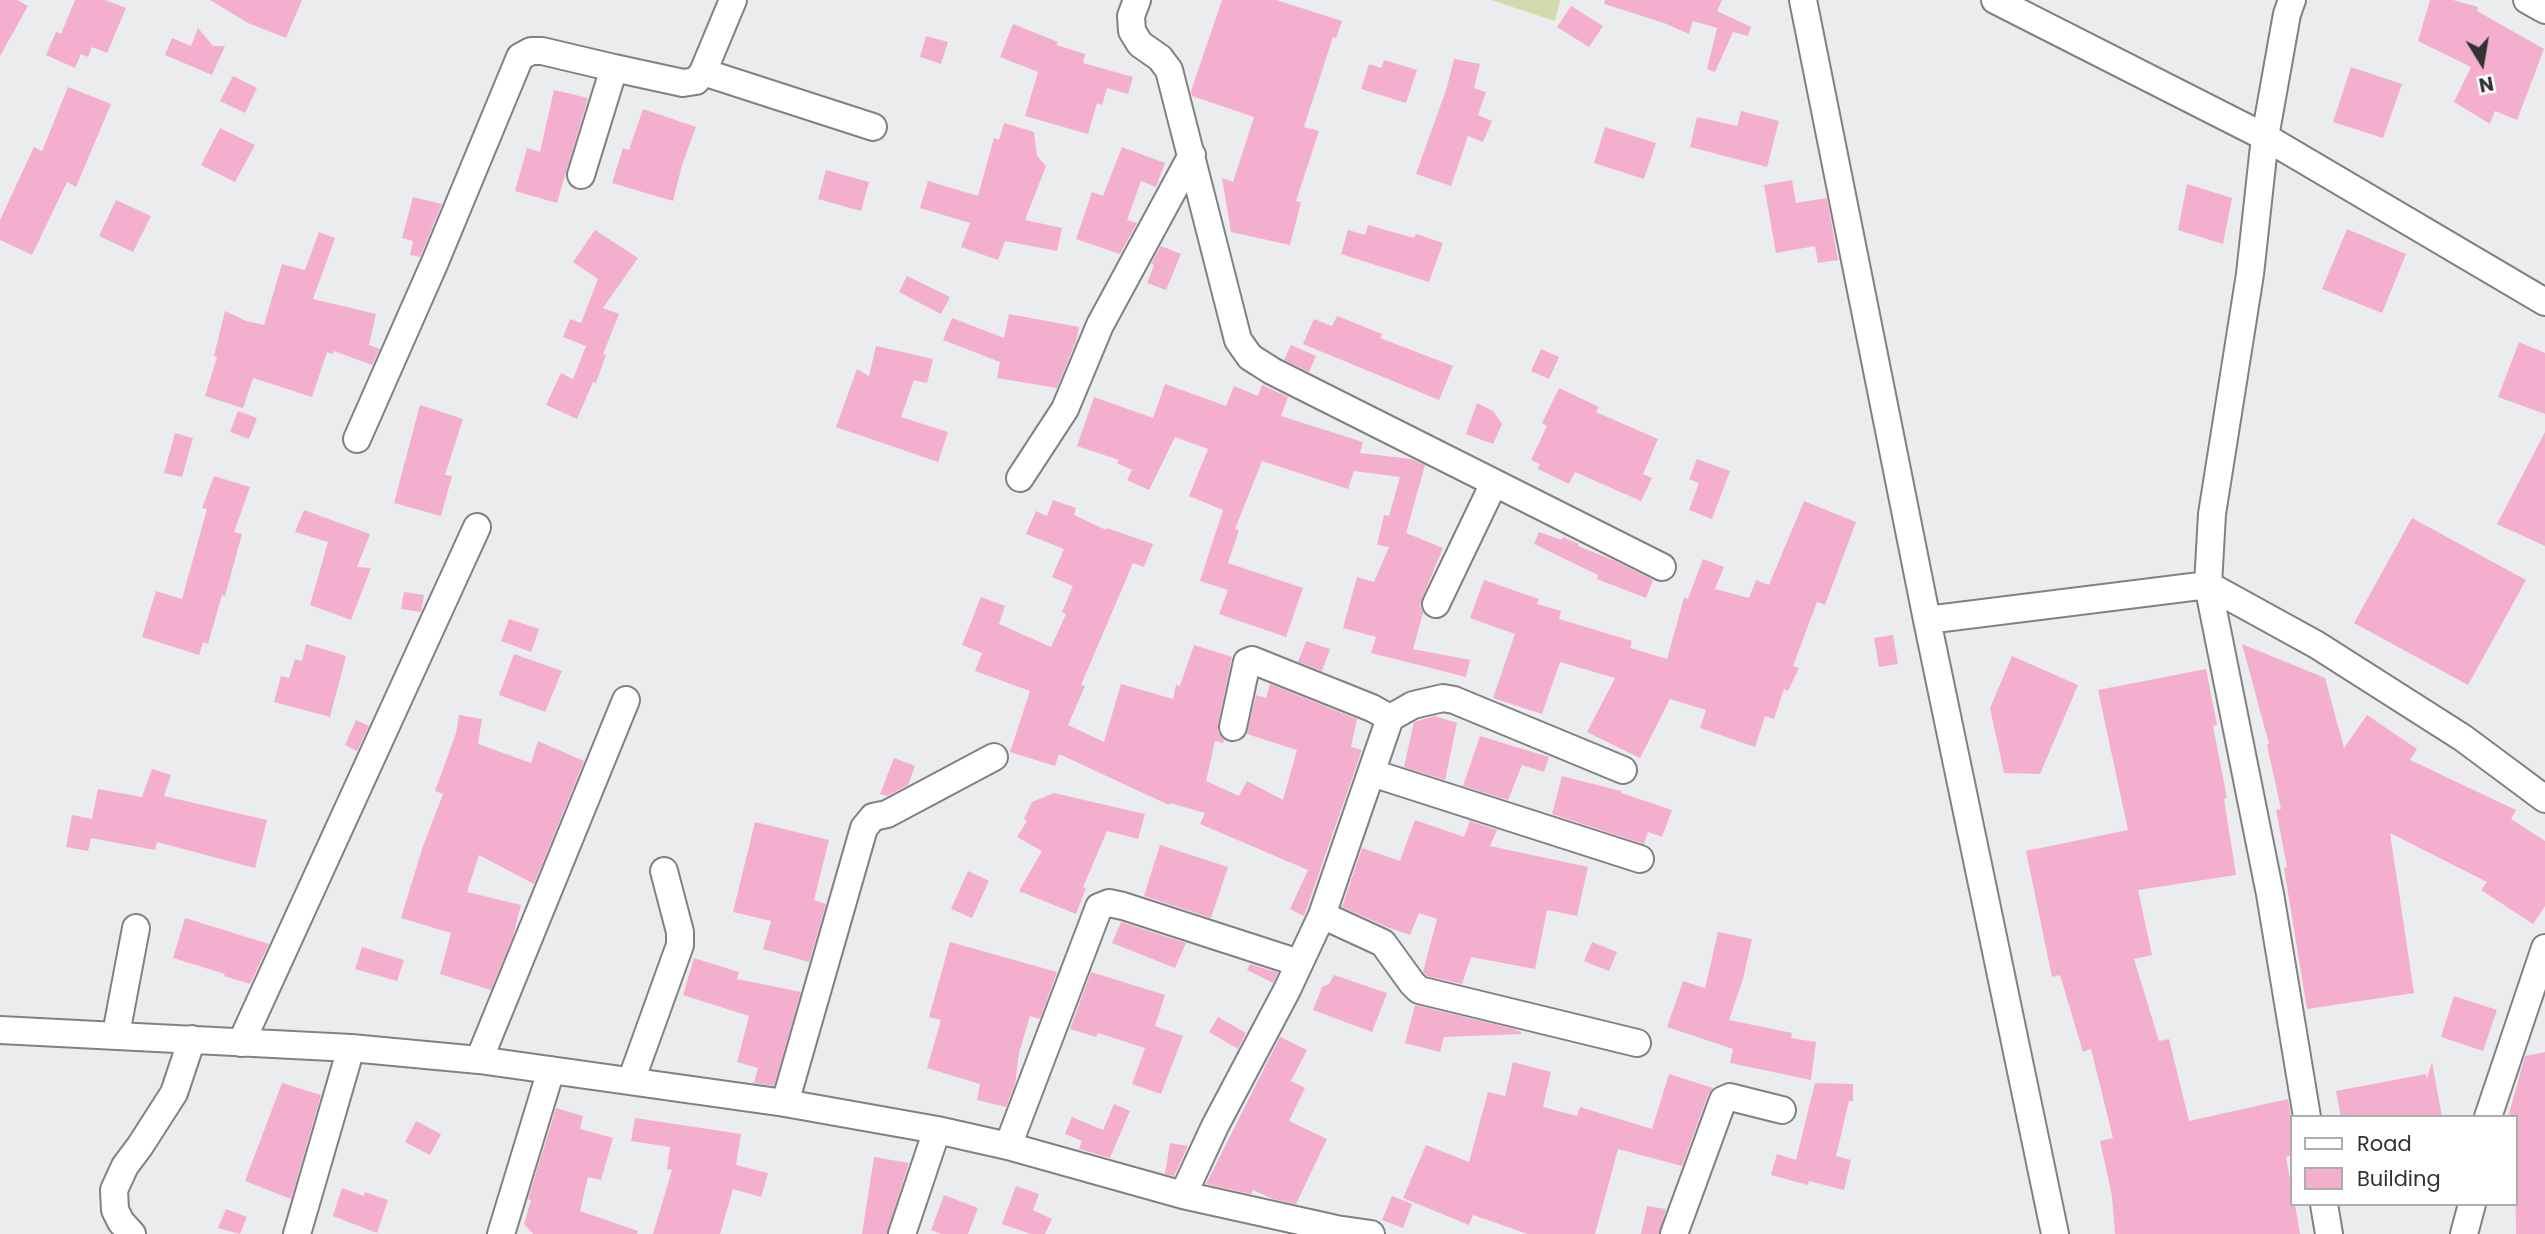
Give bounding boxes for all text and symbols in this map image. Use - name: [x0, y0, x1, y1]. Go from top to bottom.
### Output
- north arrow: [2447, 28, 2517, 98]
- text: N: [2477, 69, 2496, 99]
- legend: [2290, 1115, 2517, 1206]
- text: Road: [2357, 1129, 2412, 1158]
- text: Building: [2357, 1164, 2441, 1193]

